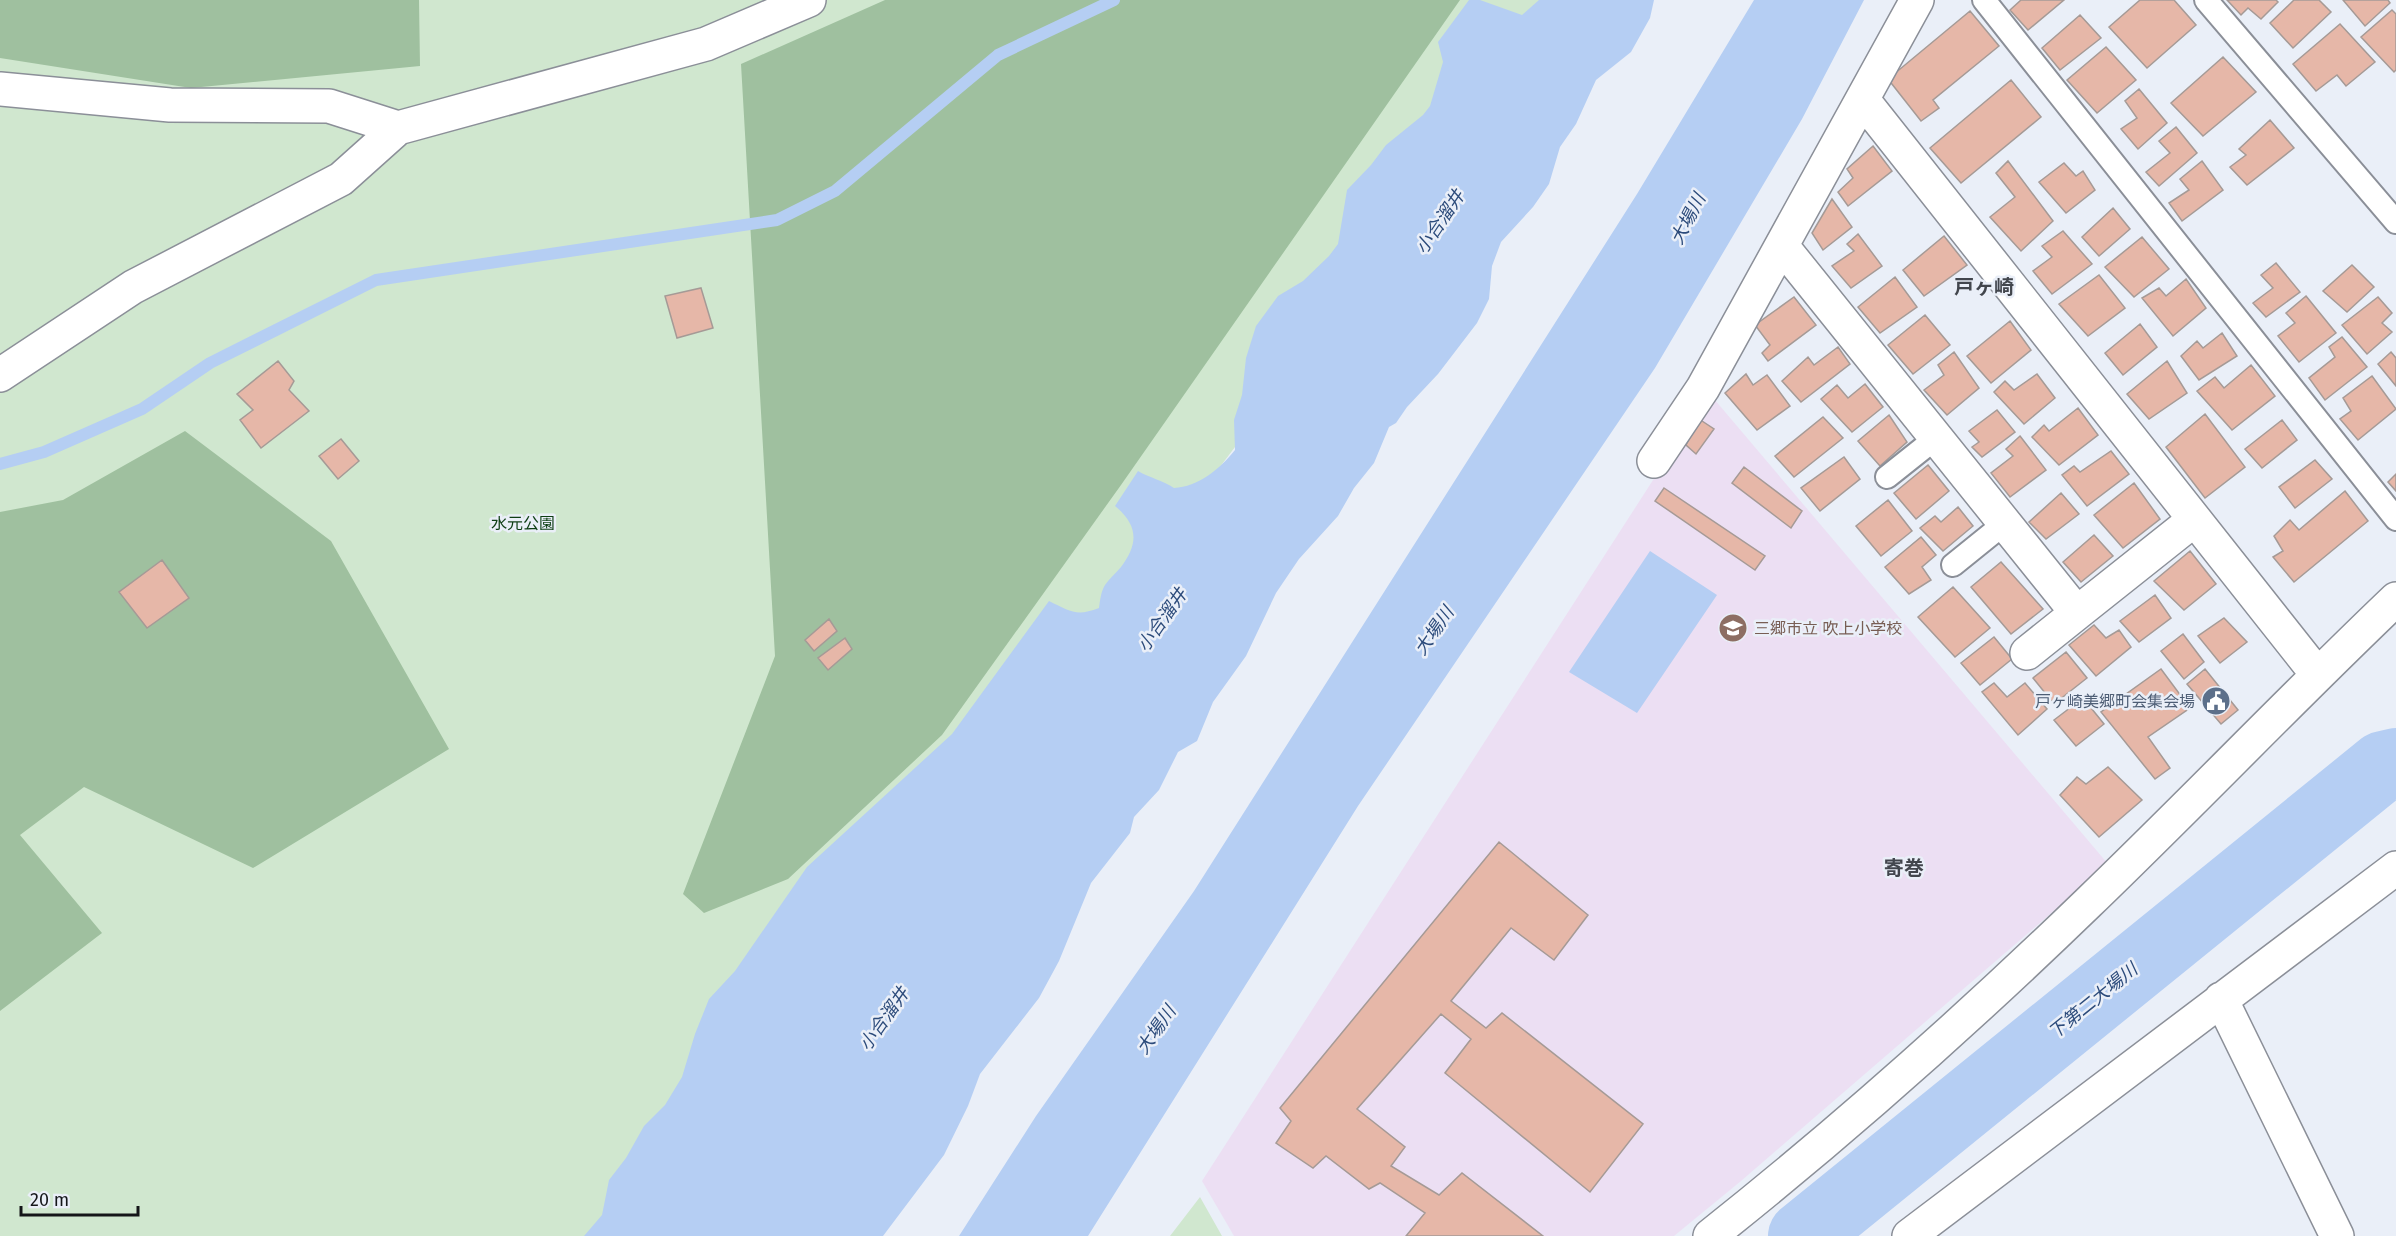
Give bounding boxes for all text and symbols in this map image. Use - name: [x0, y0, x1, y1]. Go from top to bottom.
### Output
- water label: 小合溜井: [1411, 184, 1470, 258]
- water label: 大場川: [1666, 188, 1711, 248]
- district label: 戸ヶ崎: [1954, 275, 2014, 299]
- park label: 水元公園: [491, 514, 555, 533]
- water label: 小合溜井: [1132, 583, 1193, 656]
- water label: 大場川: [1410, 601, 1460, 659]
- school or university icon: 三郷市立 吹上小学校: [1717, 612, 1749, 644]
- place label: 三郷市立 吹上小学校: [1754, 619, 1902, 638]
- public building icon: 戸ヶ崎美郷町会集会場: [2200, 685, 2232, 717]
- place label: 戸ヶ崎美郷町会集会場: [2035, 692, 2195, 711]
- district label: 寄巻: [1884, 856, 1924, 880]
- water label: 下第二大場川: [2044, 957, 2143, 1044]
- water label: 小合溜井: [854, 982, 915, 1055]
- water label: 大場川: [1132, 1000, 1182, 1058]
- scale bar: [21, 1179, 138, 1217]
- text: 20 m: [30, 1189, 69, 1211]

